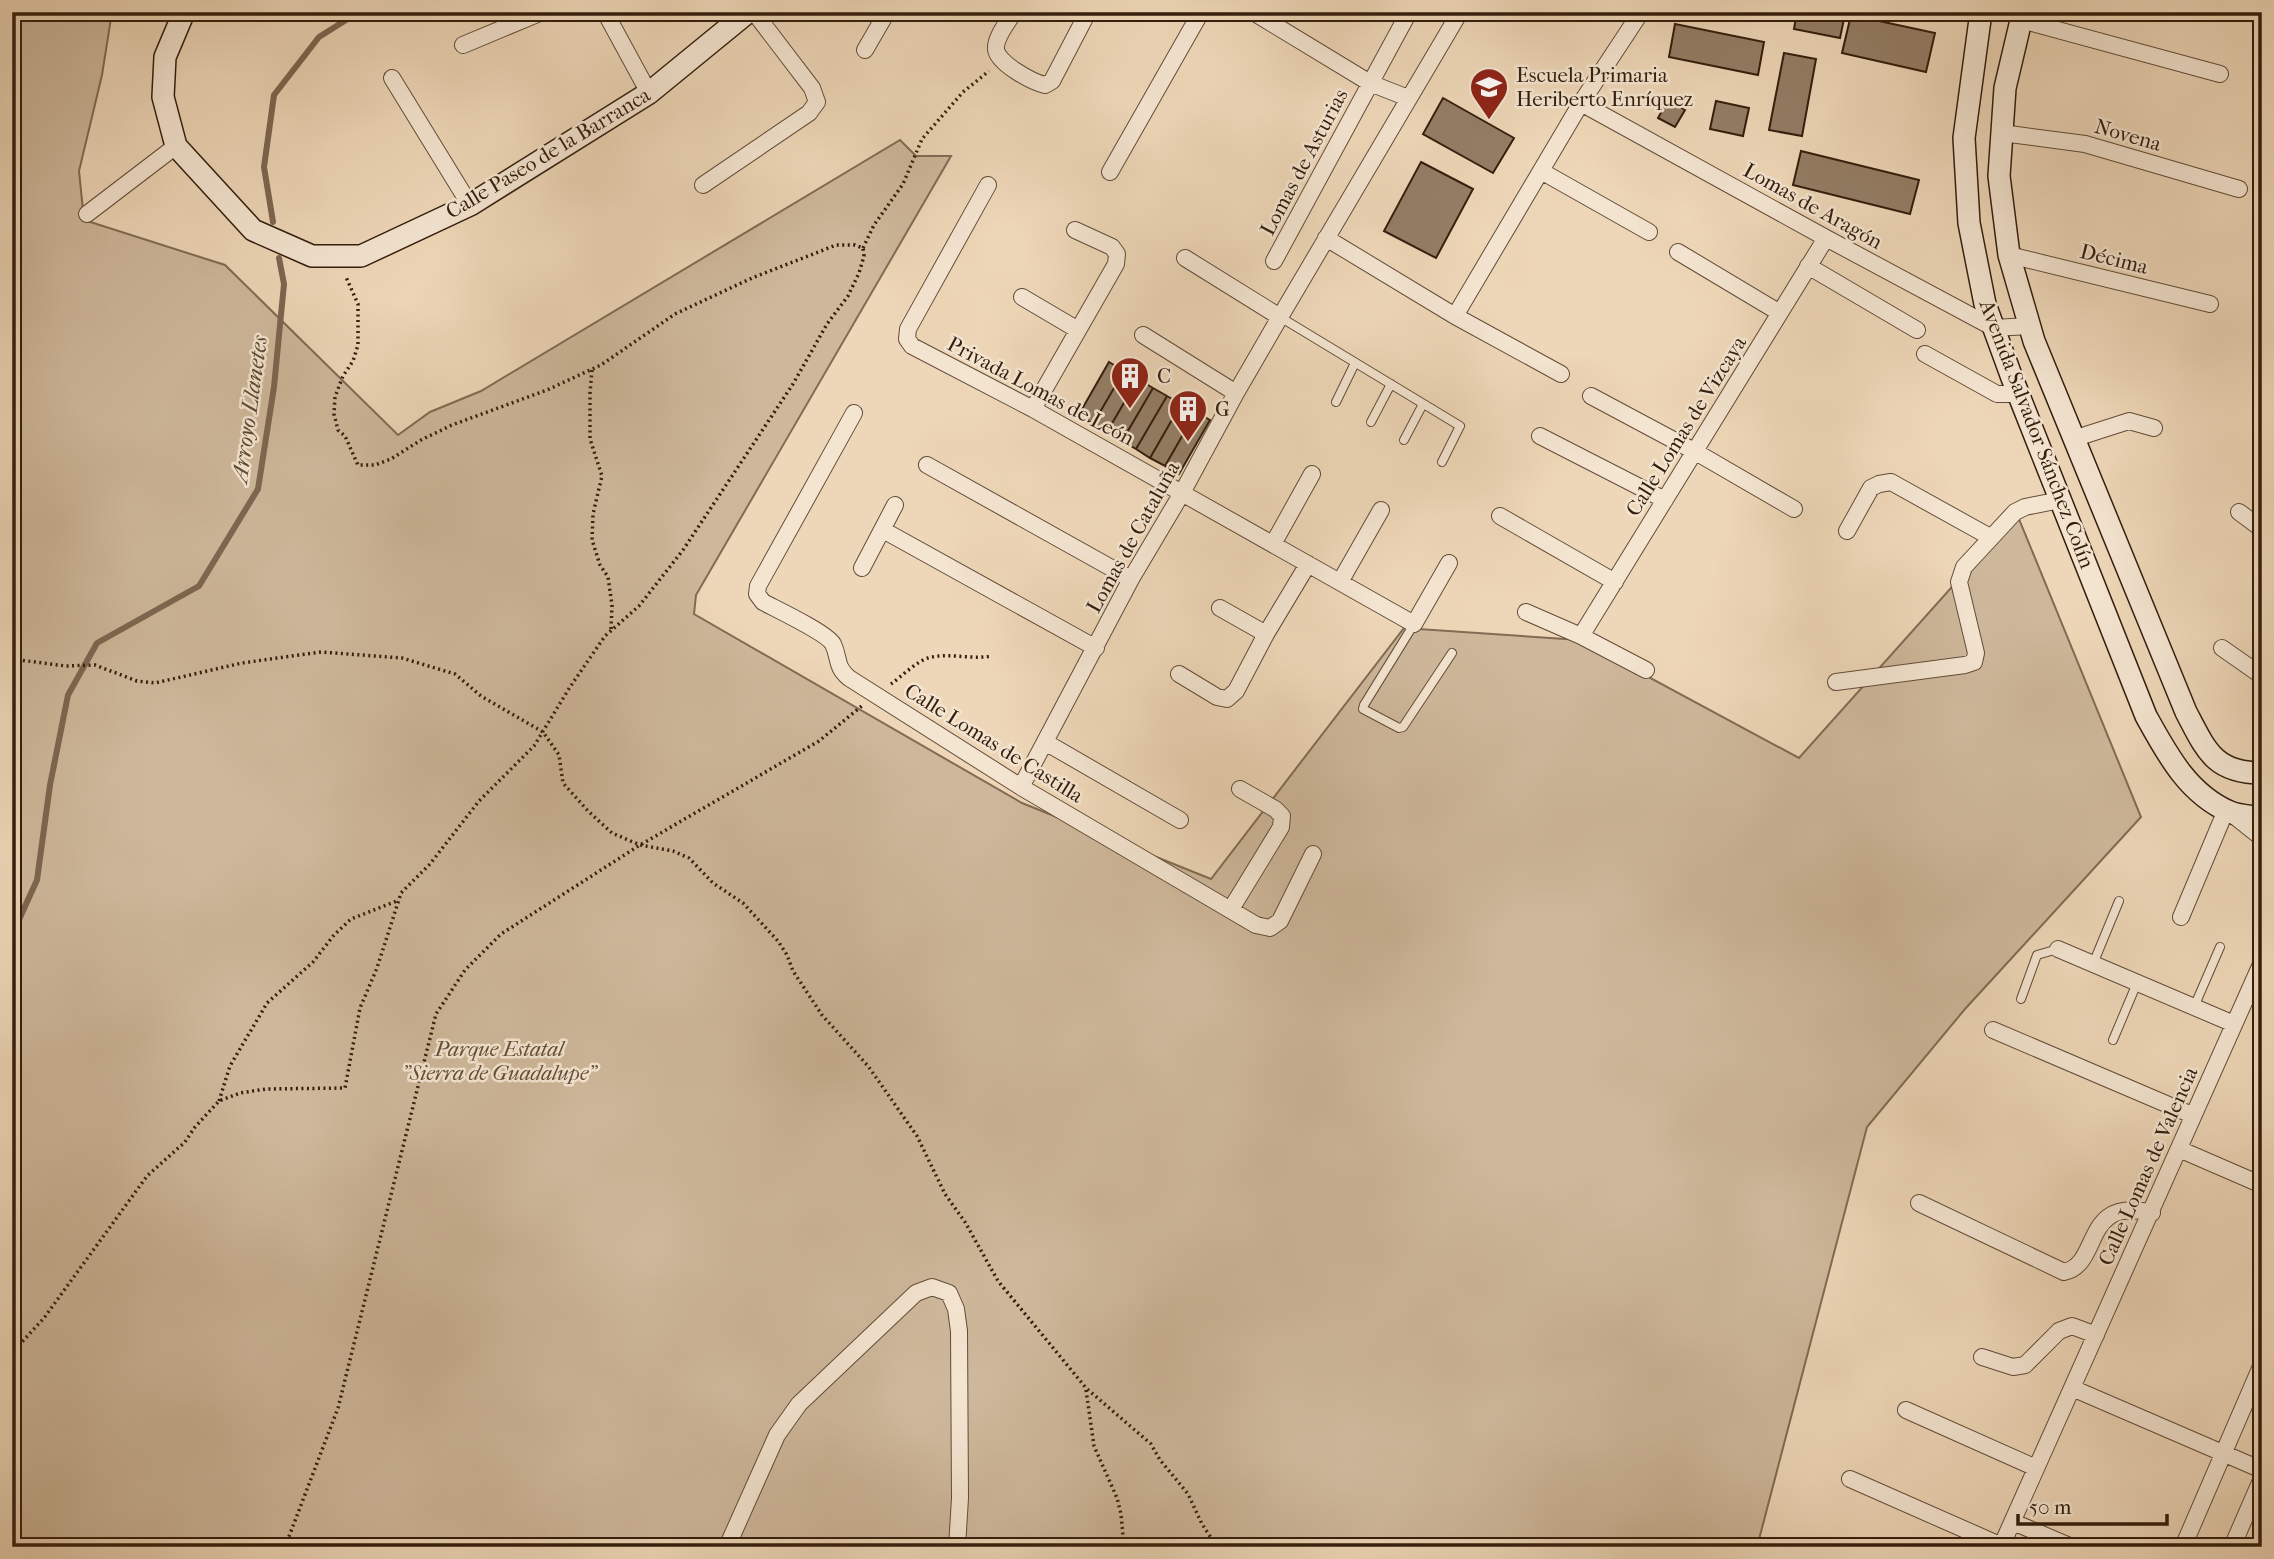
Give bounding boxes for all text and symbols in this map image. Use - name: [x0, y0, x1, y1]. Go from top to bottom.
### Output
- place label: Escuela Primaria Heriberto Enríquez: [1516, 63, 1693, 111]
- school or university icon: Escuela Primaria Heriberto Enríquez: [1468, 66, 1510, 121]
- street label: Calle Paseo de la Barranca: [442, 82, 655, 224]
- street label: Lomas de Asturias: [1255, 84, 1353, 239]
- street label: Novena: [2092, 114, 2164, 156]
- street label: Lomas de Aragón: [1739, 158, 1887, 254]
- street label: Décima: [2078, 239, 2151, 279]
- street label: Avenida Salvador Sánchez Colín: [1974, 295, 2099, 572]
- street label: Calle Lomas de Vizcaya: [1621, 331, 1751, 520]
- street label: Privada Lomas de León: [944, 332, 1138, 450]
- water label: Arroyo Llanetes: [225, 333, 273, 487]
- building icon: C: [1109, 355, 1151, 410]
- place label: C: [1157, 364, 1171, 388]
- building icon: G: [1167, 388, 1209, 443]
- place label: G: [1215, 397, 1230, 421]
- street label: Lomas de Cataluña: [1081, 457, 1185, 617]
- street label: Calle Lomas de Castilla: [900, 678, 1088, 808]
- park label: Parque Estatal "Sierra de Guadalupe": [402, 1037, 598, 1085]
- street label: Calle Lomas de Valencia: [2093, 1063, 2203, 1269]
- scale bar: [2018, 1482, 2167, 1526]
- text: 50 m: [2029, 1495, 2072, 1519]

